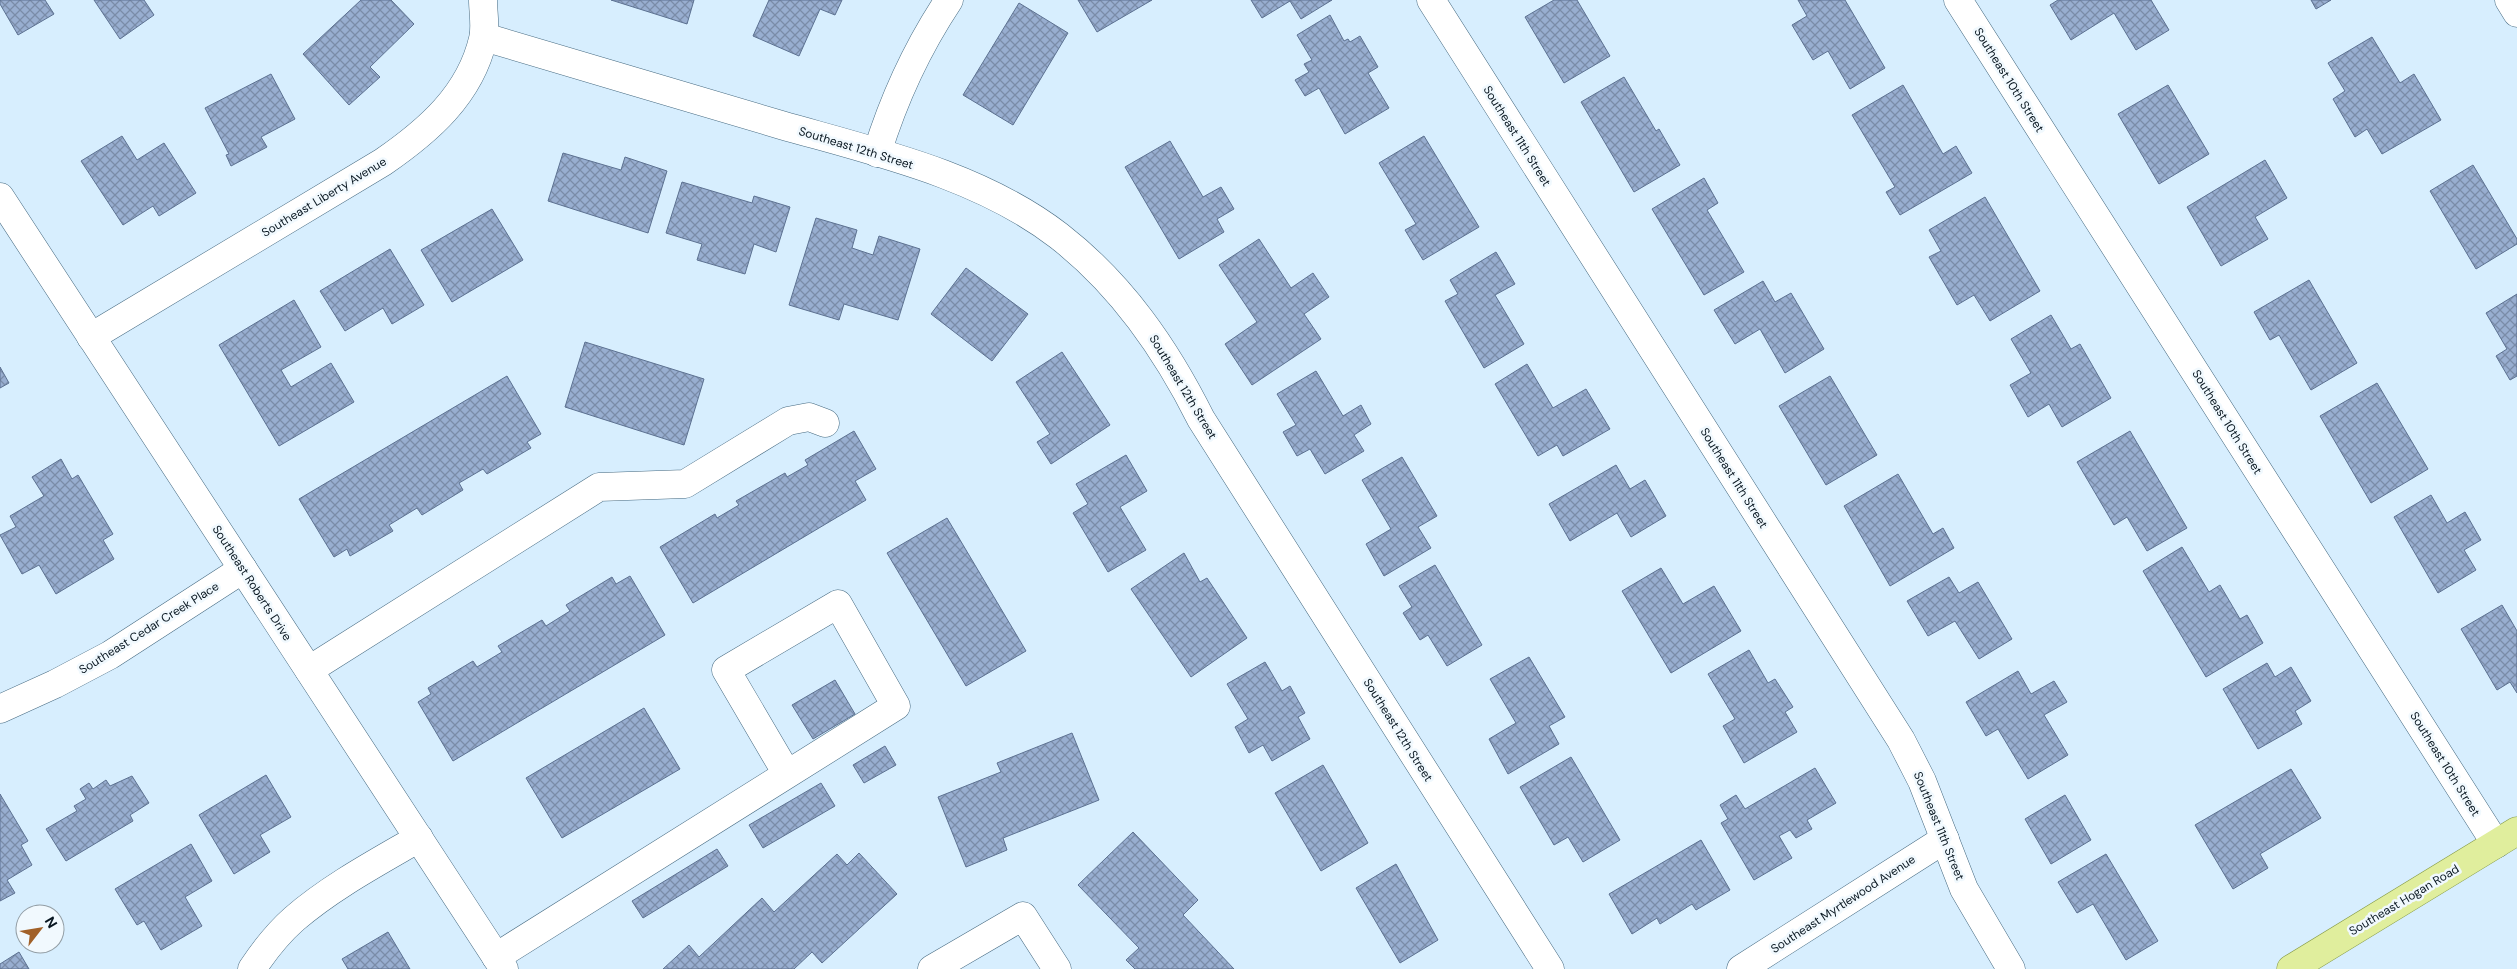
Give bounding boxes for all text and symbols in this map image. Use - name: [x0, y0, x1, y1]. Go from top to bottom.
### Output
- street label: Southeast 10th Street: [1970, 25, 2048, 135]
- street label: Southeast 11th Street: [1480, 83, 1555, 190]
- street label: Southeast 12th Street: [797, 123, 916, 173]
- street label: Southeast Liberty Avenue: [259, 153, 390, 241]
- street label: Southeast 12th Street: [1145, 332, 1221, 442]
- street label: Southeast 10th Street: [2188, 367, 2266, 477]
- street label: Southeast 11th Street: [1697, 425, 1772, 532]
- street label: Southeast Roberts Drive: [209, 522, 295, 644]
- street label: Southeast Cedar Creek Place: [76, 578, 222, 678]
- street label: Southeast 12th Street: [1360, 675, 1436, 785]
- street label: Southeast 10th Street: [2406, 709, 2484, 819]
- street label: Southeast 11th Street: [1910, 769, 1968, 883]
- street label: Southeast Myrtlewood Avenue: [1768, 851, 1919, 957]
- street label: Southeast Hogan Road: [2346, 861, 2462, 939]
- north arrow: [15, 904, 65, 954]
- text: N: [41, 913, 61, 931]

